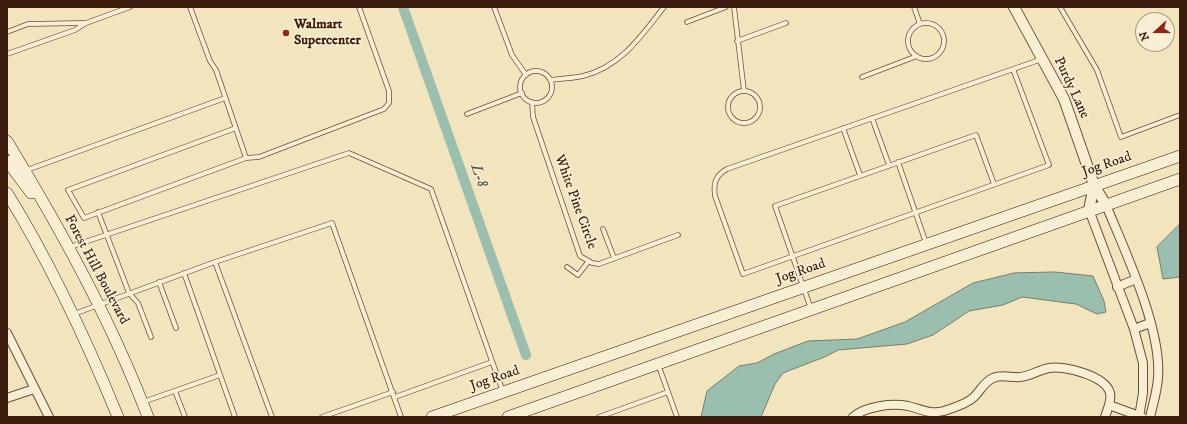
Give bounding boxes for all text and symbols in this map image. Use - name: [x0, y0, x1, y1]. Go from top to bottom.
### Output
- north arrow: [1135, 12, 1175, 52]
- place label: Walmart Supercenter: [294, 17, 361, 50]
- marker: Walmart Supercenter: [281, 28, 291, 38]
- text: N: [1137, 29, 1153, 43]
- street label: Purdy Lane: [1050, 55, 1092, 121]
- street label: Jog Road: [1080, 149, 1134, 181]
- street label: White Pine Circle: [550, 153, 600, 251]
- water label: L-8: [466, 162, 490, 190]
- street label: Forest Hill Boulevard: [60, 212, 132, 328]
- street label: Jog Road: [774, 256, 828, 288]
- street label: Jog Road: [468, 363, 522, 395]

